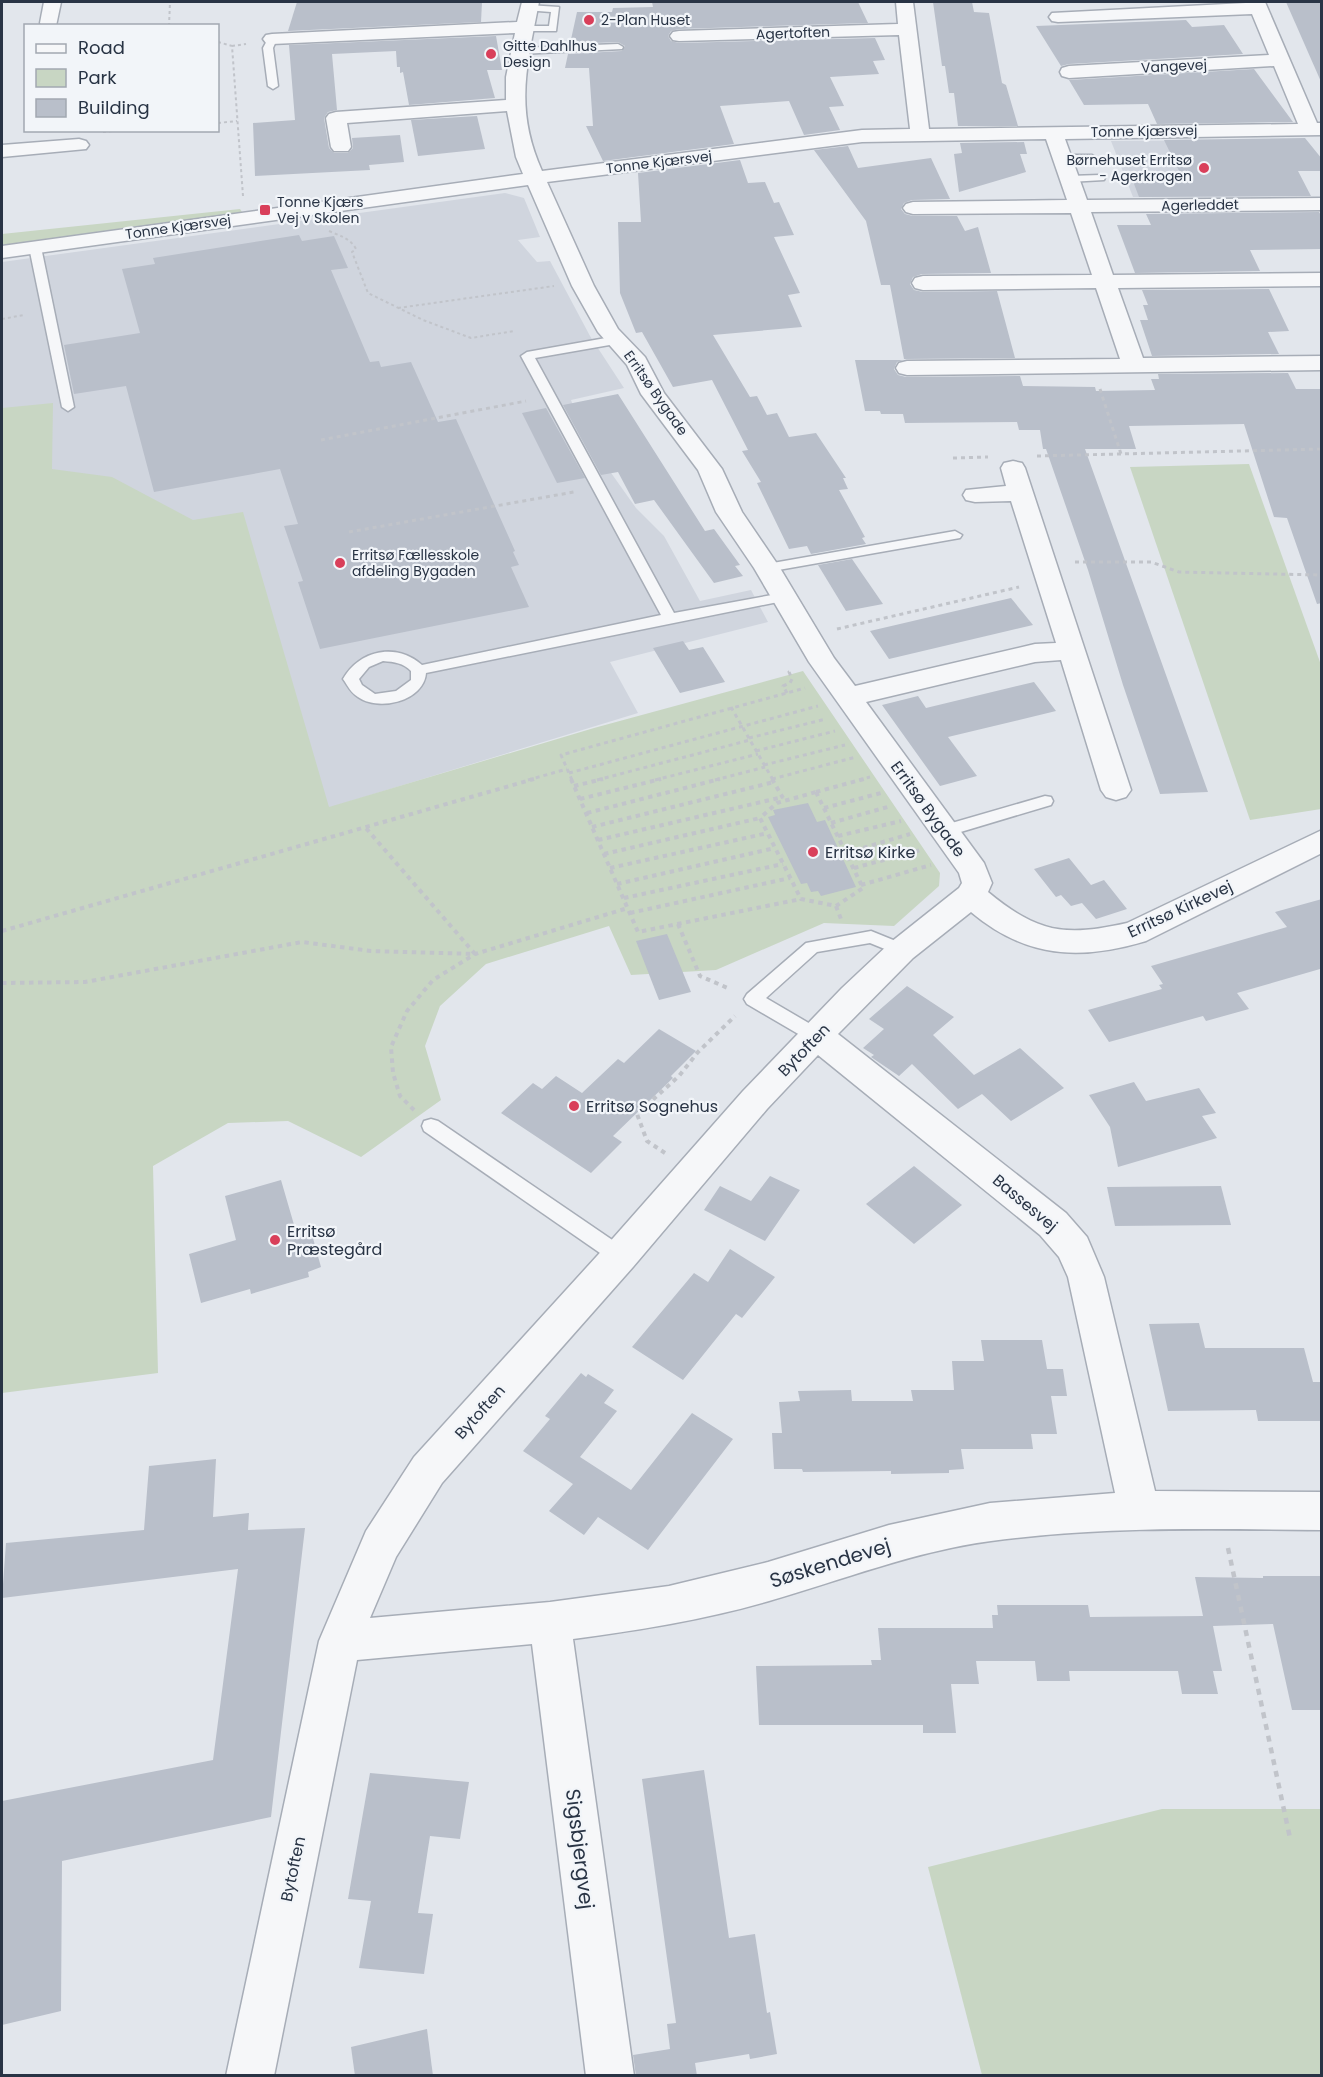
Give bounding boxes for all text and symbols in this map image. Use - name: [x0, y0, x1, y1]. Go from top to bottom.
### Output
- place label: 2-Plan Huset: [601, 10, 690, 30]
- marker: 2-Plan Huset: [582, 13, 596, 27]
- street label: Agertoften: [756, 22, 830, 44]
- legend: [24, 24, 219, 132]
- text: Road: [78, 35, 125, 60]
- place label: Gitte Dahlhus Design: [503, 36, 597, 72]
- marker: Gitte Dahlhus Design: [484, 47, 498, 61]
- street label: Vangevej: [1140, 54, 1208, 78]
- text: Park: [78, 65, 117, 90]
- text: Building: [78, 95, 150, 120]
- street label: Tonne Kjærsvej: [1091, 120, 1197, 142]
- street label: Tonne Kjærsvej: [605, 146, 713, 178]
- place label: Børnehuset Erritsø - Agerkrogen: [1066, 150, 1192, 186]
- marker: Børnehuset Erritsø - Agerkrogen: [1197, 161, 1211, 175]
- place label: Tonne Kjærs Vej v Skolen: [277, 192, 364, 228]
- street label: Agerleddet: [1161, 194, 1239, 216]
- marker: Tonne Kjærs Vej v Skolen: [258, 203, 272, 217]
- street label: Tonne Kjærsvej: [124, 210, 232, 244]
- street label: Erritsø Bygade: [619, 346, 693, 440]
- place label: Erritsø Fællesskole afdeling Bygaden: [352, 545, 479, 581]
- marker: Erritsø Fællesskole afdeling Bygaden: [333, 556, 347, 570]
- street label: Erritsø Bygade: [885, 756, 971, 862]
- place label: Erritsø Kirke: [825, 841, 915, 864]
- marker: Erritsø Kirke: [806, 845, 820, 859]
- street label: Erritsø Kirkevej: [1124, 875, 1236, 943]
- street label: Bytoften: [773, 1018, 835, 1082]
- place label: Erritsø Sognehus: [586, 1095, 718, 1118]
- marker: Erritsø Sognehus: [567, 1099, 581, 1113]
- street label: Bassesvej: [988, 1169, 1062, 1237]
- place label: Erritsø Præstegård: [287, 1220, 382, 1261]
- marker: Erritsø Præstegård: [268, 1233, 282, 1247]
- street label: Bytoften: [449, 1380, 511, 1444]
- street label: Søskendevej: [766, 1531, 894, 1595]
- street label: Sigsbjergvej: [559, 1787, 601, 1911]
- street label: Bytoften: [275, 1834, 311, 1904]

